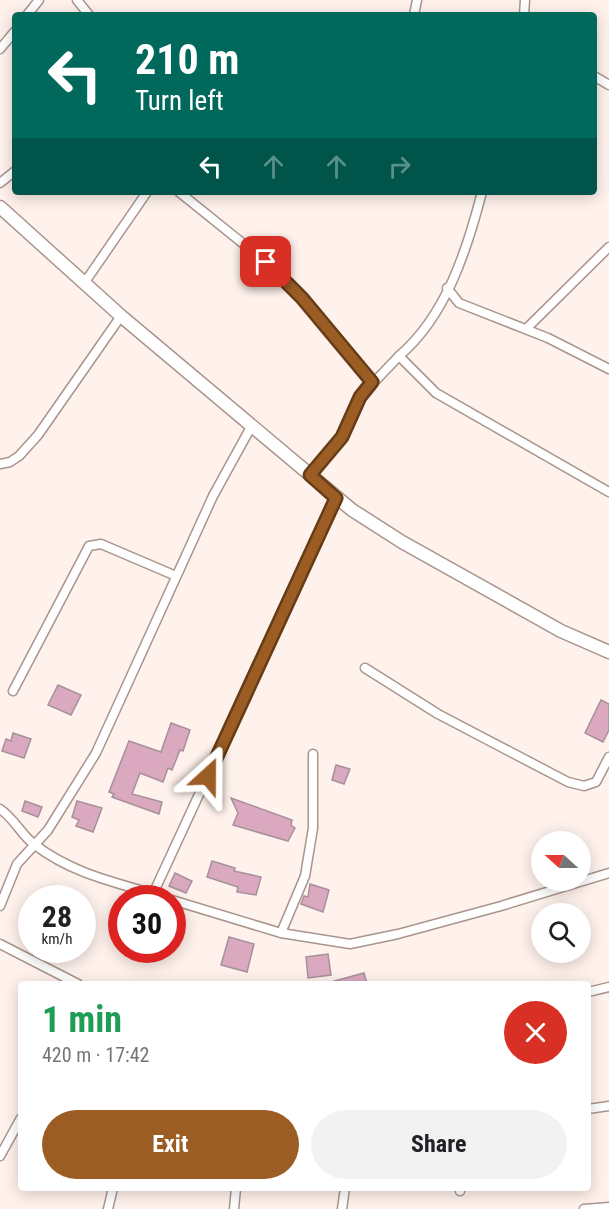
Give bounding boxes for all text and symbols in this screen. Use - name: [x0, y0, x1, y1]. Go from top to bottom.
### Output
- text: 210 m: [135, 35, 240, 84]
- icon: left: [36, 36, 114, 114]
- text: Turn left: [135, 85, 224, 117]
- icon: left: [194, 150, 227, 183]
- icon: ahead: [257, 150, 290, 183]
- icon: ahead: [320, 150, 353, 183]
- icon: right: [383, 150, 416, 183]
- pin: [240, 236, 291, 287]
- icon: arrive: [249, 245, 282, 278]
- position arrow: [176, 744, 240, 808]
- north arrow: [531, 831, 591, 891]
- map controls: [531, 831, 591, 963]
- speed limit sign: 30: [108, 885, 186, 963]
- text: 28: [42, 899, 72, 934]
- button: search: [531, 903, 591, 963]
- text: km/h: [42, 930, 72, 948]
- text: 1 min: [42, 999, 122, 1041]
- button: close: [504, 1001, 567, 1064]
- text: 420 m · 17:42: [42, 1043, 149, 1067]
- button: Exit: [42, 1110, 299, 1179]
- button: Share: [311, 1110, 567, 1179]

